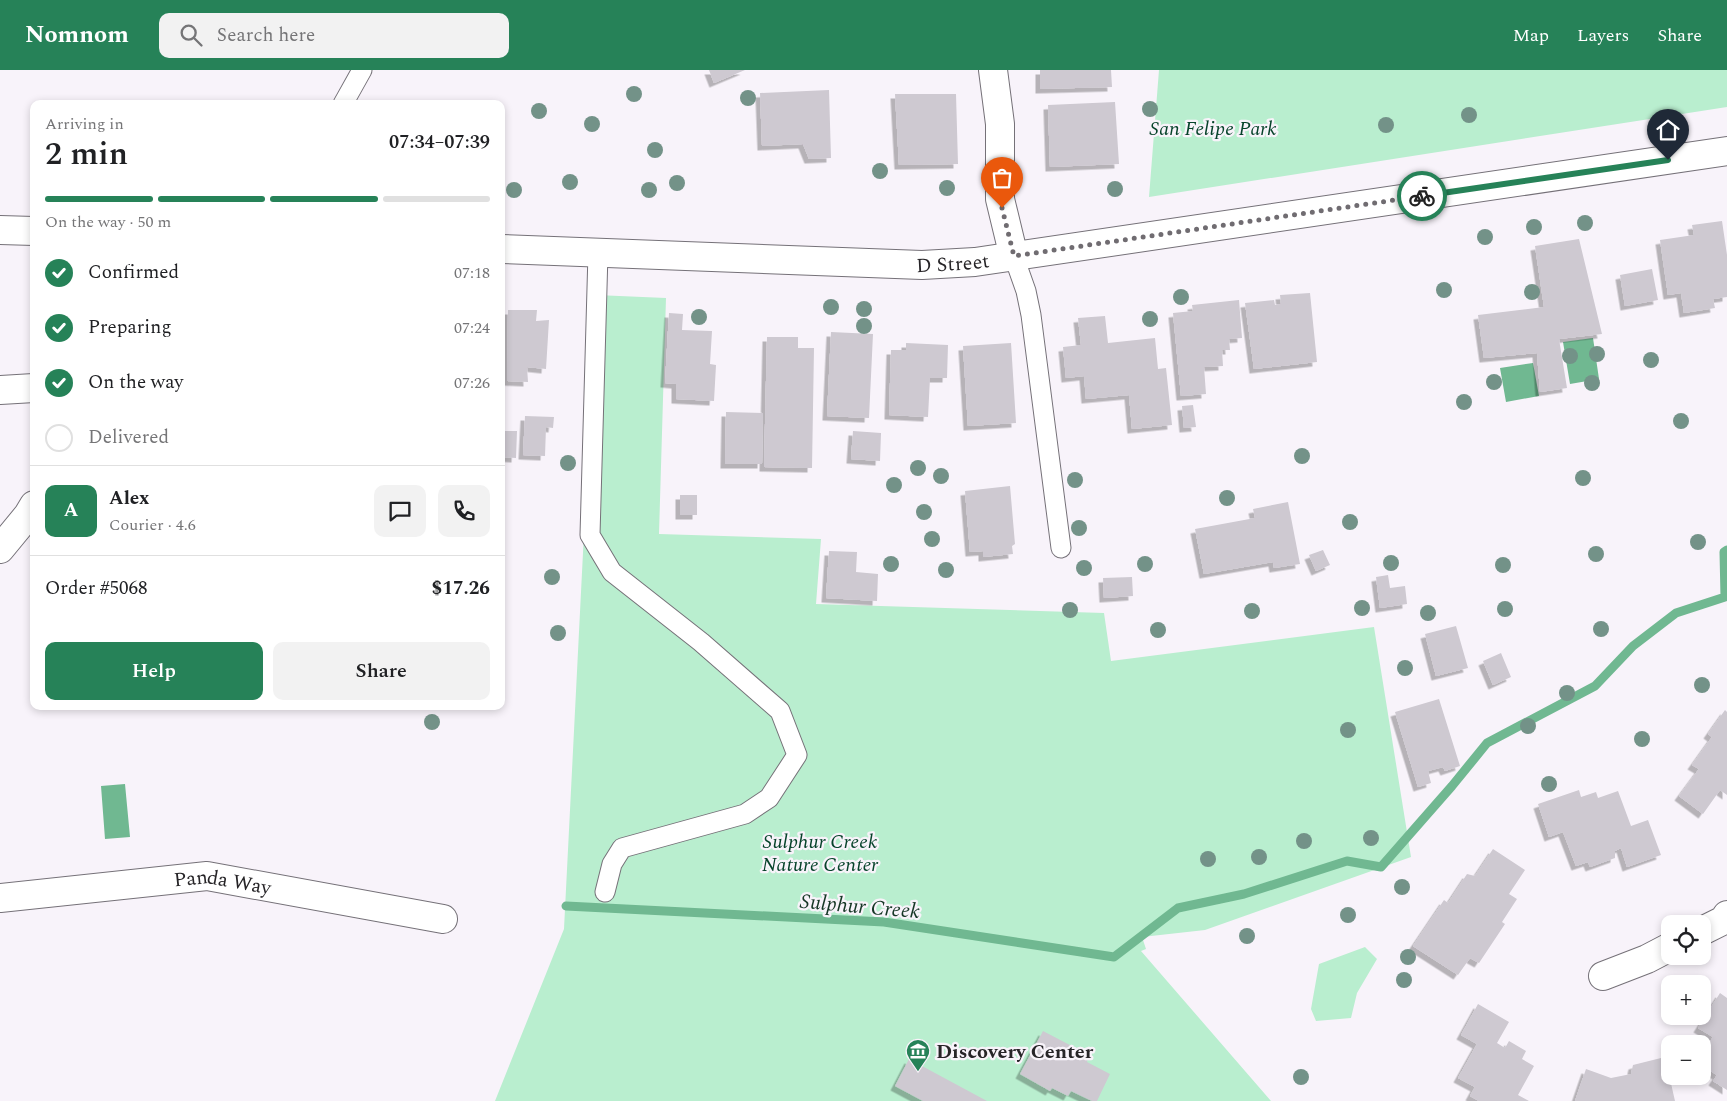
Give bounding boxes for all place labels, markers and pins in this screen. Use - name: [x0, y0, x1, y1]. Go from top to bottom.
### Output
- pin: [1647, 109, 1689, 160]
- pin: [981, 157, 1023, 208]
- place label: Discovery Center: [936, 1037, 1094, 1067]
- museum icon: Discovery Center: [905, 1038, 931, 1072]

